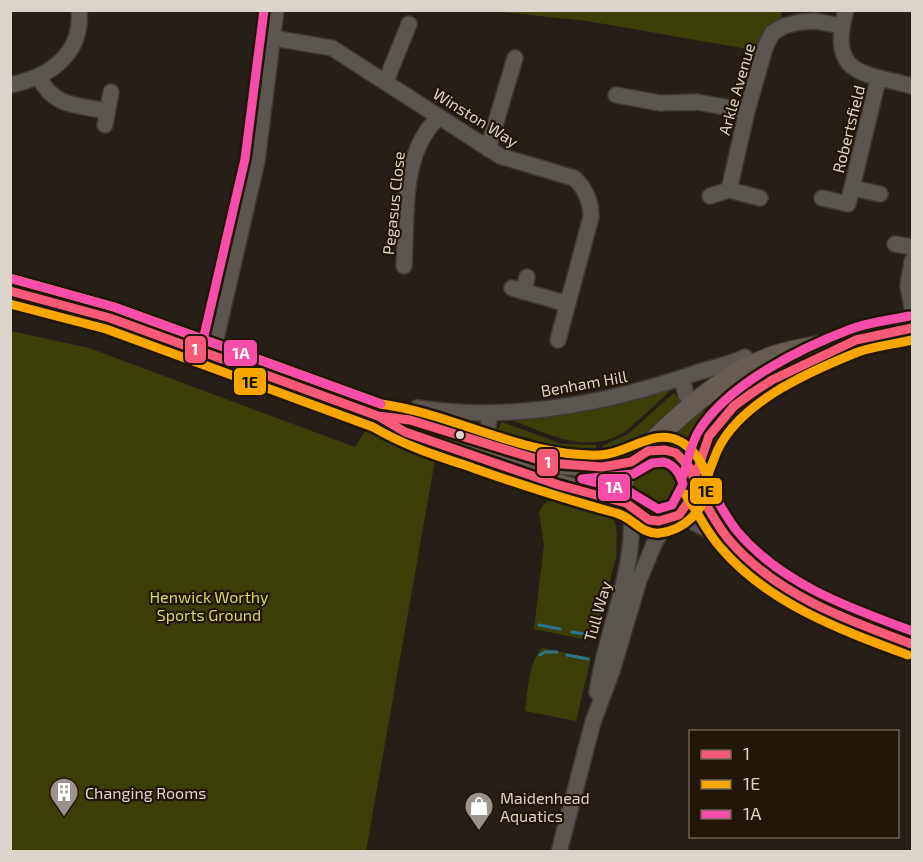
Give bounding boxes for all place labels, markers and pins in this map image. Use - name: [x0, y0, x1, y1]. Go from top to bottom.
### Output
- unlabelled marker: [454, 429, 466, 441]
- building icon: Changing Rooms: [48, 776, 80, 818]
- place label: Changing Rooms: [85, 783, 206, 802]
- place label: Maidenhead Aquatics: [500, 788, 590, 825]
- shop icon: Maidenhead Aquatics: [463, 790, 495, 832]

